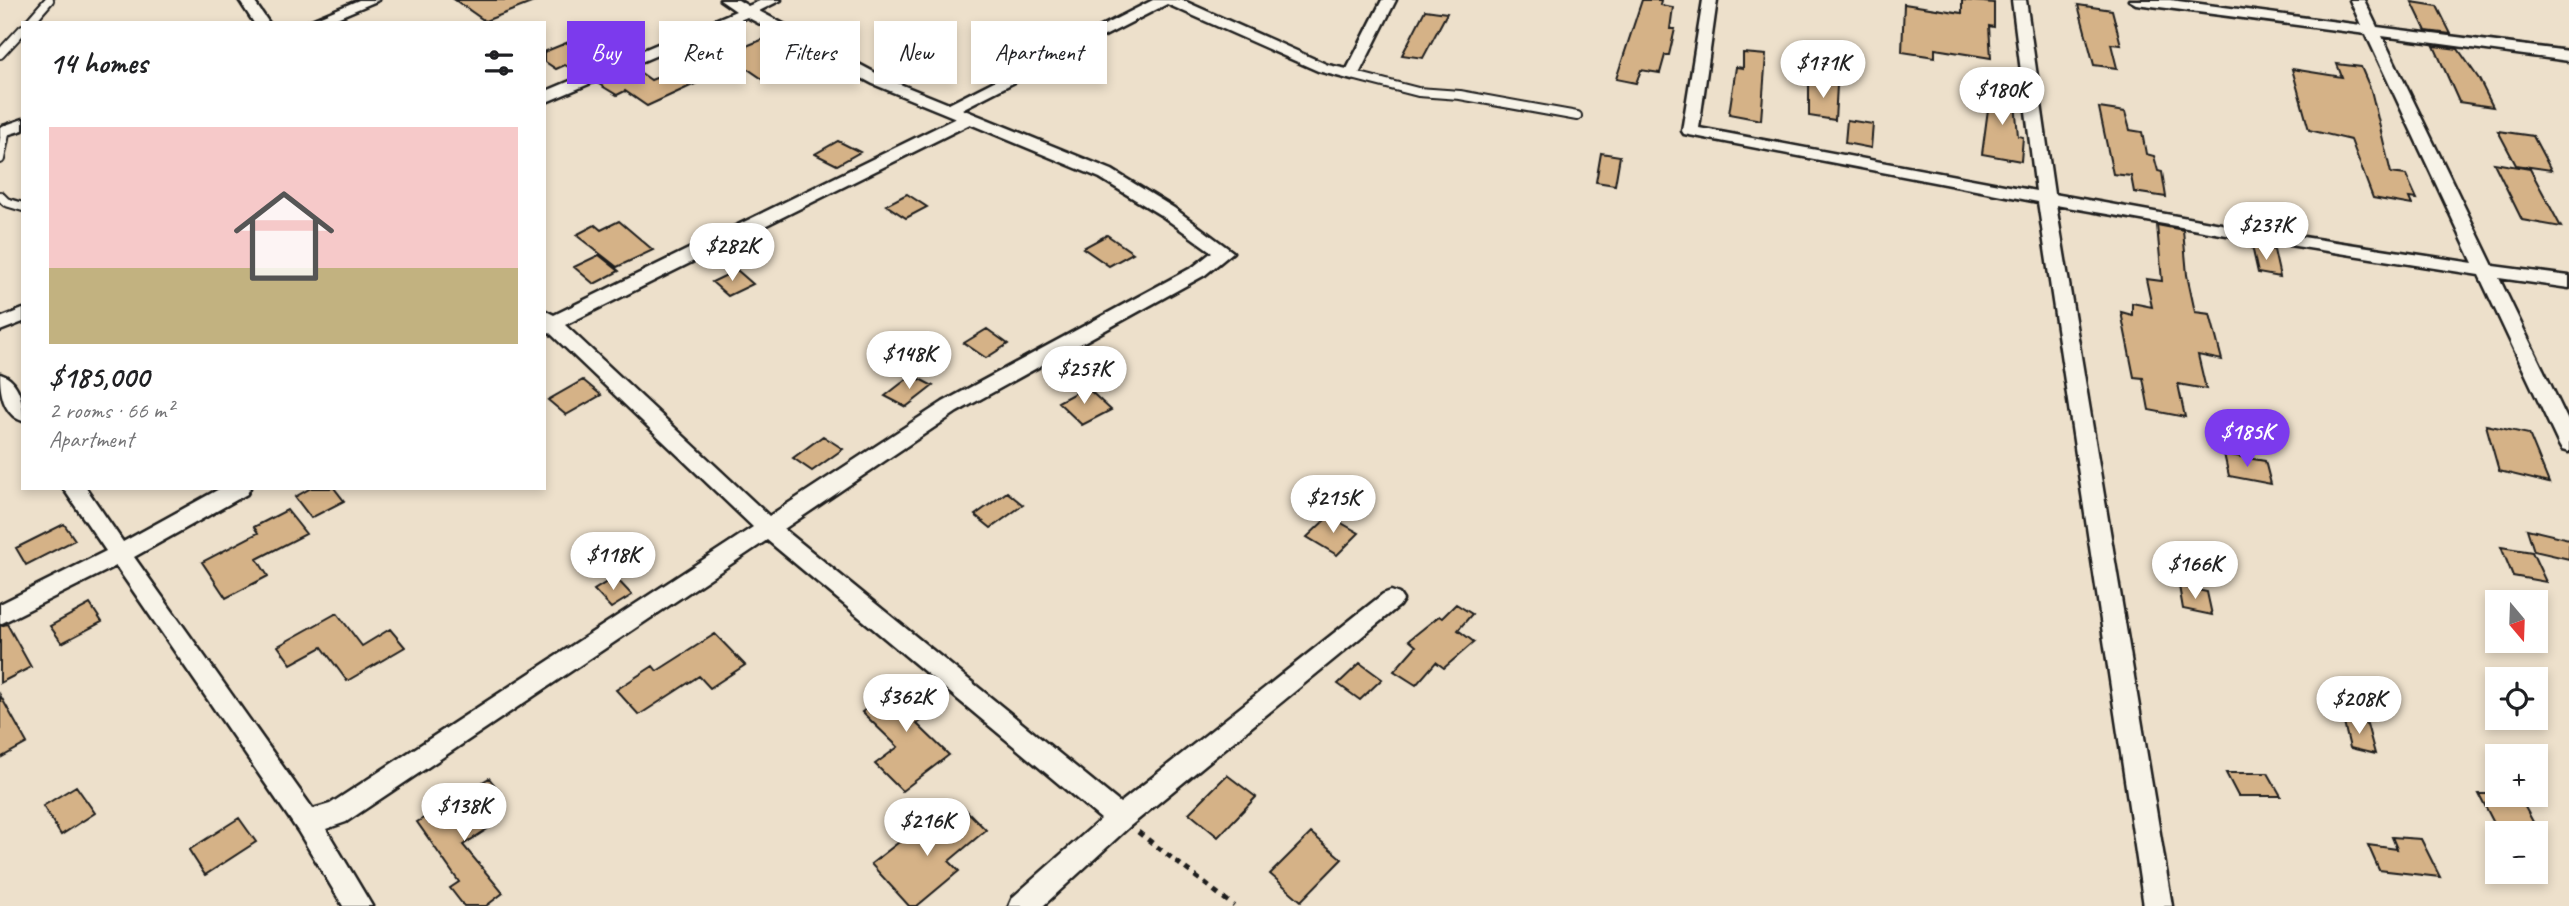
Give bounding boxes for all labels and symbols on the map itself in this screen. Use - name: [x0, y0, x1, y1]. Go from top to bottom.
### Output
- pin: $171K: [1774, 41, 1872, 100]
- pin: $180K: [1953, 68, 2051, 127]
- pin: $237K: [2217, 202, 2315, 262]
- pin: $282K: [683, 224, 781, 283]
- pin: $148K: [860, 332, 958, 391]
- pin: $257K: [1035, 346, 1133, 406]
- pin: $185K: [2198, 410, 2296, 469]
- pin: $215K: [1284, 476, 1382, 535]
- pin: $118K: [564, 532, 662, 592]
- pin: $166K: [2146, 542, 2244, 601]
- north arrow: [2485, 590, 2548, 653]
- pin: $362K: [857, 674, 955, 734]
- pin: $208K: [2310, 676, 2408, 736]
- pin: $138K: [415, 784, 513, 843]
- pin: $216K: [878, 798, 976, 858]

